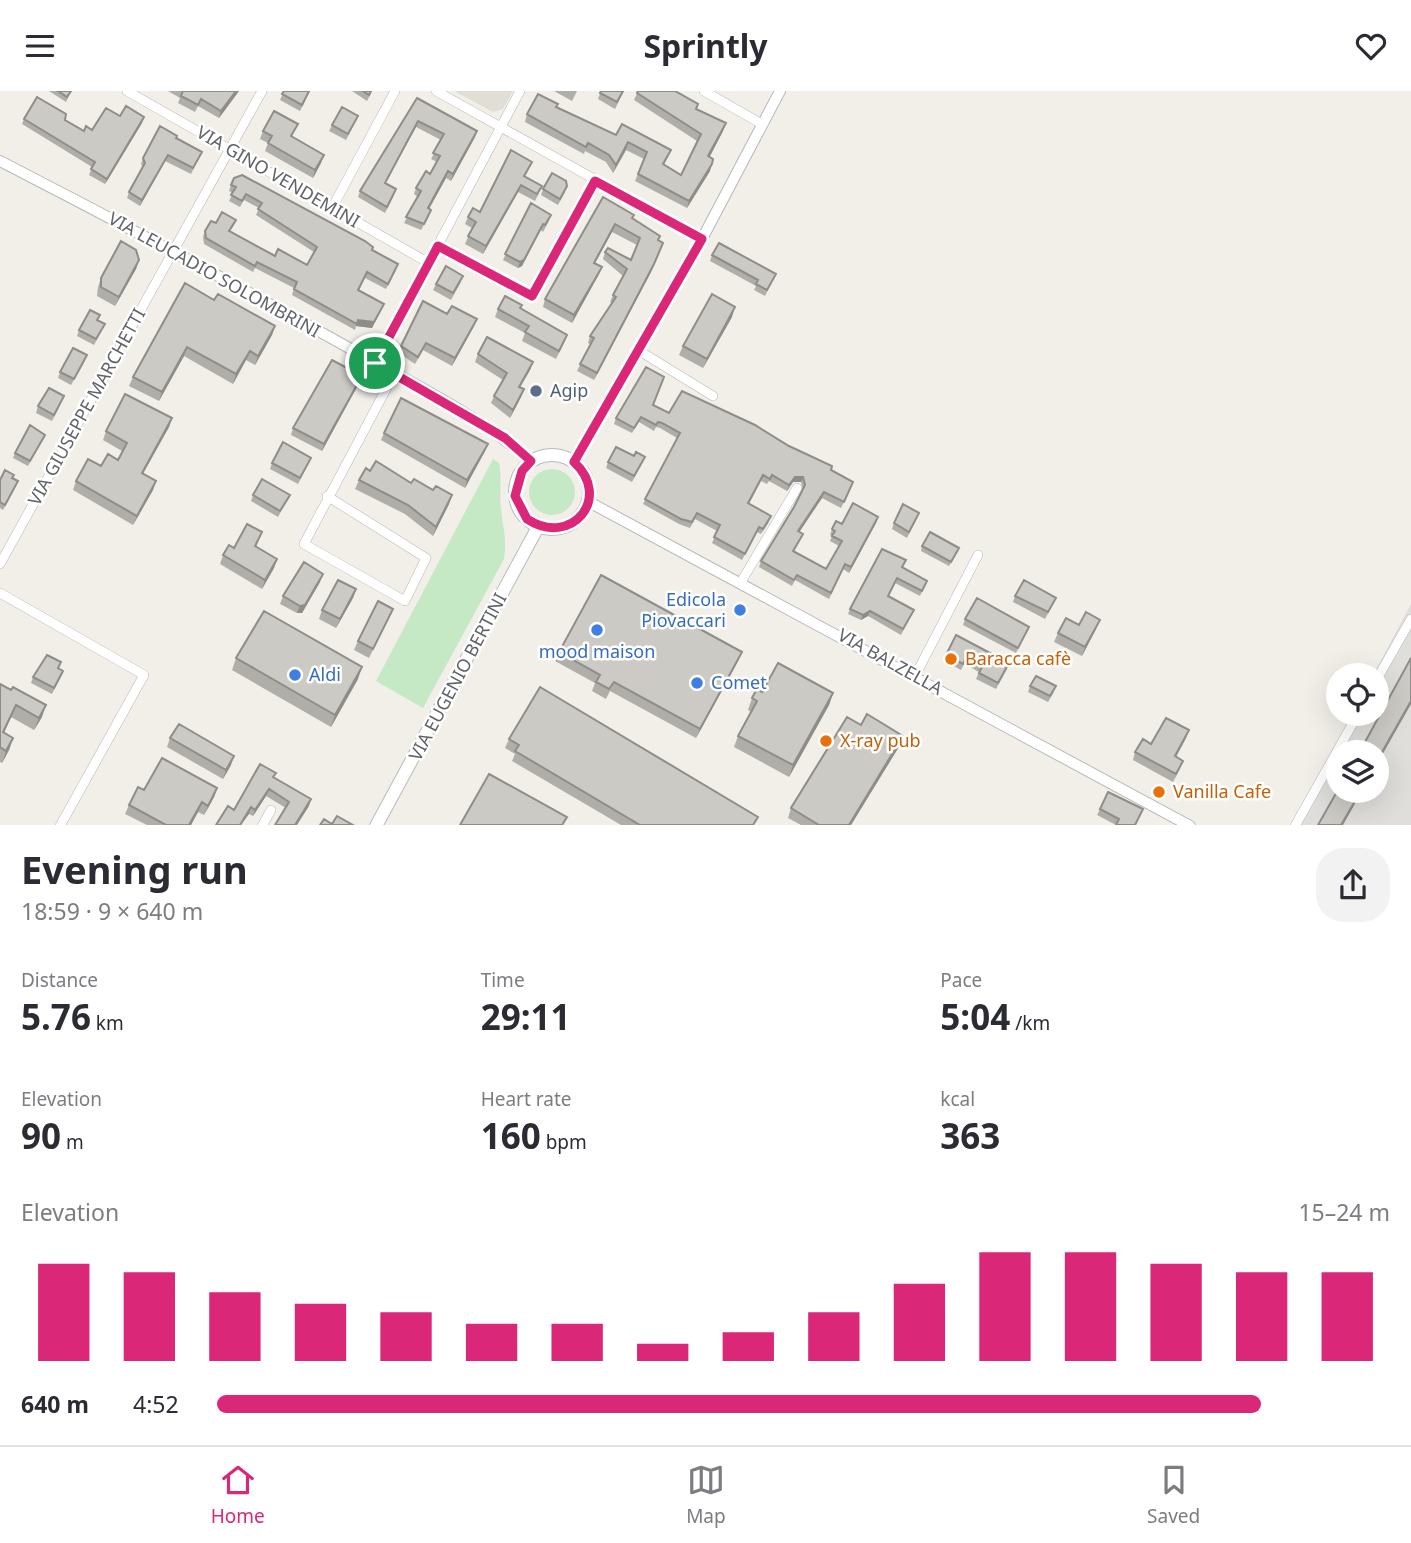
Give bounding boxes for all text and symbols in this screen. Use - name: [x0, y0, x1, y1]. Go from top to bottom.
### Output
- text: Sprintly: [643, 24, 768, 67]
- icon: menu: [21, 27, 59, 65]
- icon: heart: [1352, 27, 1390, 65]
- street label: VIA GINO VENDEMINI: [193, 120, 364, 233]
- street label: VIA LEUCADIO SOLOMBRINI: [104, 206, 325, 342]
- street label: VIA GIUSEPPE MARCHETTI: [22, 304, 150, 509]
- pin: [345, 333, 405, 393]
- icon: arrive: [356, 344, 394, 382]
- place label: Agip: [550, 378, 588, 402]
- marker: Agip: [528, 383, 544, 399]
- place label: Edicola Piovaccari: [641, 587, 726, 632]
- street label: VIA EUGENIO BERTINI: [403, 588, 512, 765]
- marker: Edicola Piovaccari: [732, 602, 748, 618]
- marker: mood maison: [589, 622, 605, 638]
- street label: VIA BALZELLA: [834, 622, 948, 700]
- place label: mood maison: [539, 639, 655, 663]
- place label: Baracca cafè: [965, 646, 1071, 670]
- marker: Baracca cafè: [943, 651, 959, 667]
- place label: Aldi: [309, 662, 341, 686]
- map controls: [1326, 663, 1389, 803]
- button: locate: [1326, 663, 1389, 726]
- marker: Aldi: [287, 667, 303, 683]
- place label: Comet: [711, 670, 767, 694]
- marker: Comet: [689, 675, 705, 691]
- place label: X-ray pub: [840, 728, 921, 752]
- marker: X-ray pub: [818, 733, 834, 749]
- button: layers: [1326, 740, 1389, 803]
- place label: Vanilla Cafe: [1173, 779, 1271, 803]
- marker: Vanilla Cafe: [1151, 784, 1167, 800]
- text: Evening run: [21, 843, 248, 895]
- button: share: [1316, 848, 1390, 922]
- text: 18:59 · 9 × 640 m: [21, 895, 203, 927]
- text: Distance: [21, 967, 98, 993]
- text: Time: [481, 967, 525, 993]
- text: Pace: [940, 967, 982, 993]
- text: 5.76: [21, 993, 91, 1040]
- text: 29:11: [481, 993, 571, 1040]
- text: 5:04: [940, 993, 1010, 1040]
- text: km: [91, 1010, 124, 1036]
- text: /km: [1010, 1010, 1050, 1036]
- text: Elevation: [21, 1086, 102, 1112]
- text: Heart rate: [481, 1086, 571, 1112]
- text: kcal: [940, 1086, 975, 1112]
- text: 90: [21, 1112, 61, 1159]
- text: 160: [481, 1112, 541, 1159]
- text: 363: [940, 1112, 1000, 1159]
- text: m: [61, 1129, 84, 1155]
- text: bpm: [541, 1129, 587, 1155]
- text: Elevation: [21, 1196, 119, 1228]
- text: 15–24 m: [1298, 1196, 1390, 1228]
- text: 640 m: [21, 1388, 89, 1420]
- text: 4:52: [133, 1388, 179, 1420]
- tab: Home: [211, 1461, 265, 1529]
- tab: Map: [686, 1461, 726, 1529]
- tab: Saved: [1147, 1461, 1200, 1529]

